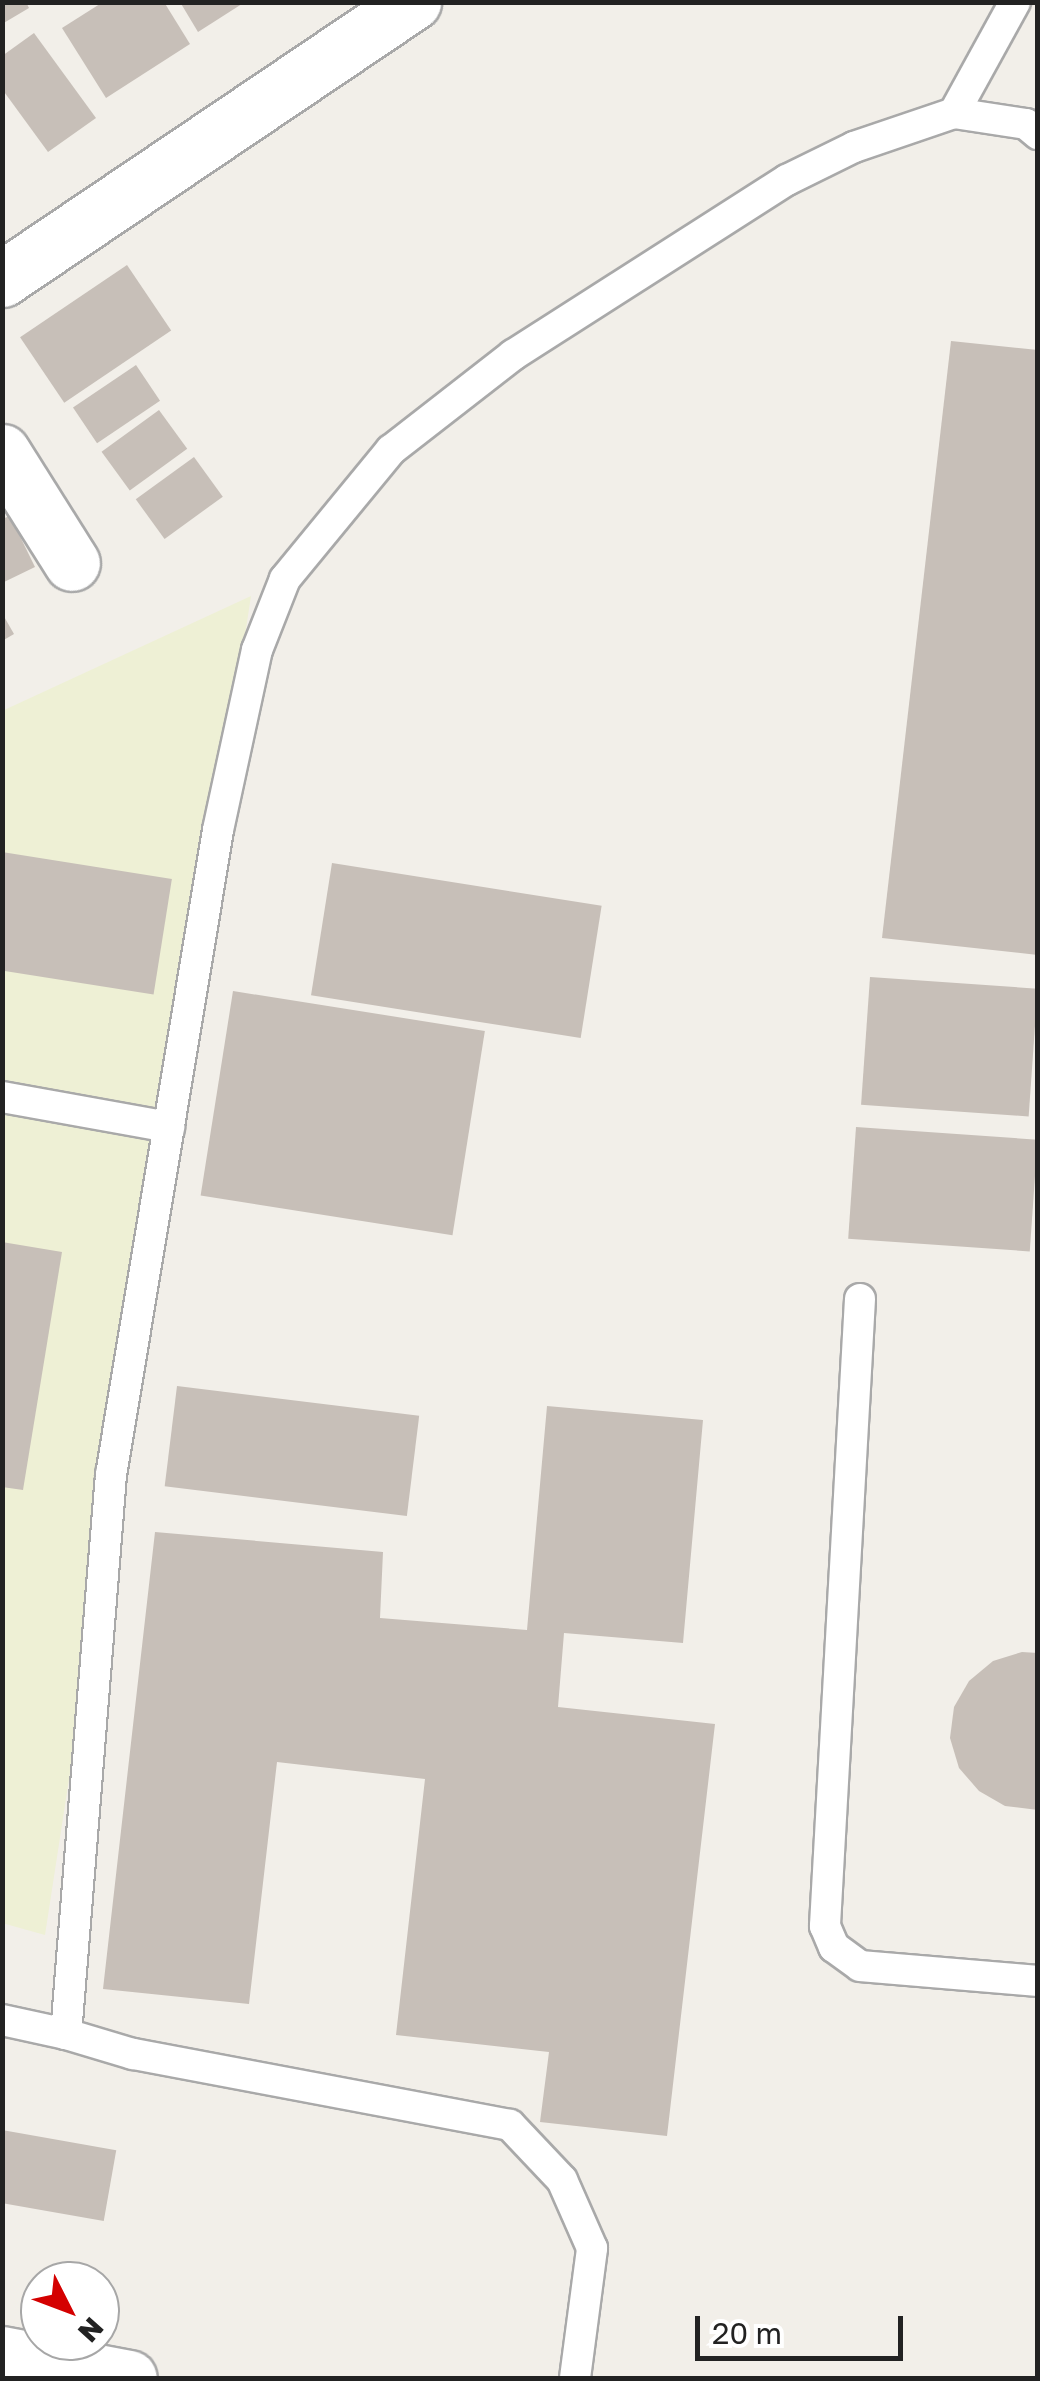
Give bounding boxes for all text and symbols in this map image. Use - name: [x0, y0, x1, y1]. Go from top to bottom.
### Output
- north arrow: [20, 2261, 120, 2361]
- scale bar: [700, 2296, 908, 2358]
- text: N: [72, 2311, 111, 2349]
- text: 20 m: [712, 2315, 782, 2351]

